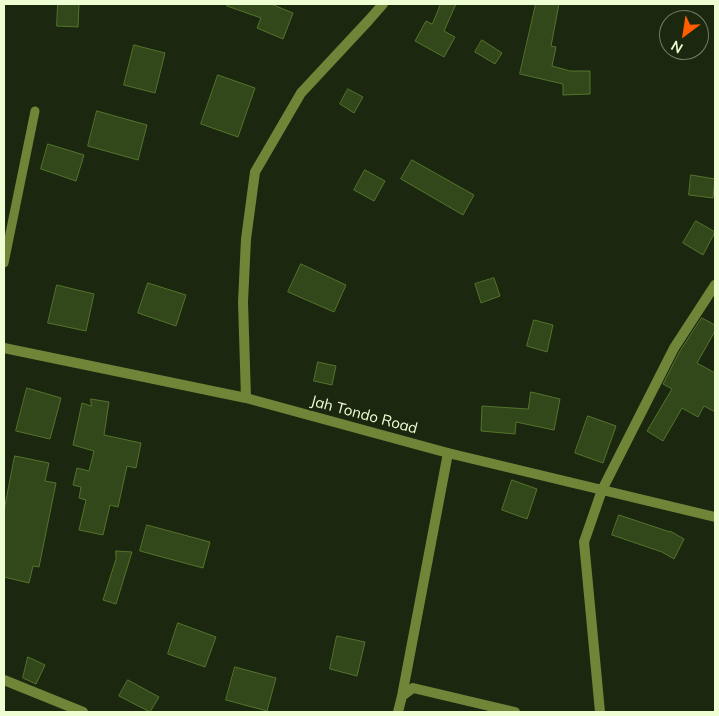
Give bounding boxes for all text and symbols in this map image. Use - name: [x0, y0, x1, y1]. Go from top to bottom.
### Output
- north arrow: [659, 10, 709, 60]
- text: N: [668, 37, 686, 57]
- street label: Jah Tondo Road: [308, 392, 420, 438]

